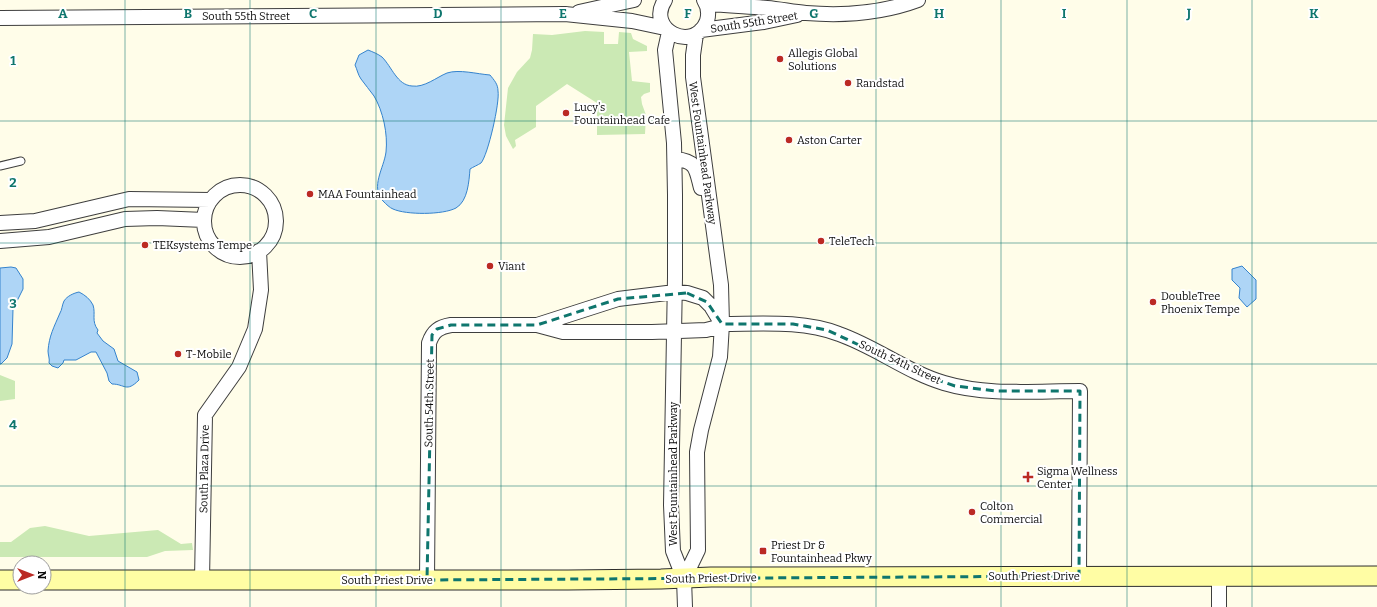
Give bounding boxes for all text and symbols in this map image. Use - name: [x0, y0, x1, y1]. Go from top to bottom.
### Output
- text: A: [58, 6, 68, 21]
- text: B: [184, 6, 192, 21]
- text: C: [309, 6, 317, 21]
- text: D: [433, 6, 443, 21]
- text: E: [559, 6, 567, 21]
- text: F: [684, 6, 692, 21]
- text: G: [809, 6, 819, 21]
- text: H: [934, 6, 944, 21]
- text: I: [1062, 6, 1067, 21]
- text: J: [1186, 6, 1192, 21]
- text: K: [1309, 6, 1319, 21]
- street label: South 55th Street: [709, 9, 799, 36]
- street label: South 55th Street: [202, 10, 290, 23]
- place label: Allegis Global Solutions: [788, 47, 858, 73]
- text: 1: [10, 53, 16, 68]
- marker: Allegis Global Solutions: [775, 54, 785, 64]
- place label: Randstad: [856, 77, 905, 90]
- marker: Randstad: [843, 78, 853, 88]
- street label: West Fountainhead Parkway: [686, 81, 719, 226]
- place label: Lucy's Fountainhead Cafe: [574, 101, 670, 127]
- marker: Lucy's Fountainhead Cafe: [561, 108, 571, 118]
- place label: Aston Carter: [797, 134, 862, 147]
- marker: Aston Carter: [784, 135, 794, 145]
- text: 2: [9, 175, 17, 190]
- place label: MAA Fountainhead: [318, 188, 417, 201]
- marker: MAA Fountainhead: [305, 189, 315, 199]
- place label: TeleTech: [829, 235, 874, 248]
- marker: TeleTech: [816, 236, 826, 246]
- place label: TEKsystems Tempe: [153, 239, 252, 252]
- marker: TEKsystems Tempe: [140, 240, 150, 250]
- place label: Viant: [498, 260, 525, 273]
- marker: Viant: [485, 261, 495, 271]
- place label: DoubleTree Phoenix Tempe: [1161, 290, 1240, 316]
- text: 3: [9, 296, 17, 311]
- marker: DoubleTree Phoenix Tempe: [1148, 297, 1158, 307]
- street label: South 54th Street: [857, 338, 943, 387]
- place label: T-Mobile: [186, 348, 232, 361]
- marker: T-Mobile: [173, 349, 183, 359]
- street label: South 54th Street: [422, 358, 437, 448]
- street label: West Fountainhead Parkway: [667, 402, 680, 546]
- text: 4: [9, 417, 17, 432]
- street label: South Plaza Drive: [197, 425, 212, 513]
- place label: Sigma Wellness Center: [1037, 465, 1118, 491]
- marker: Sigma Wellness Center: [1022, 471, 1034, 483]
- place label: Colton Commercial: [980, 500, 1043, 526]
- marker: Colton Commercial: [967, 507, 977, 517]
- place label: Priest Dr & Fountainhead Pkwy: [771, 539, 872, 565]
- marker: Priest Dr & Fountainhead Pkwy: [758, 546, 768, 556]
- north arrow: [12, 555, 52, 595]
- street label: South Priest Drive: [988, 570, 1080, 583]
- text: N: [35, 571, 48, 580]
- street label: South Priest Drive: [665, 571, 757, 586]
- street label: South Priest Drive: [341, 574, 433, 587]

